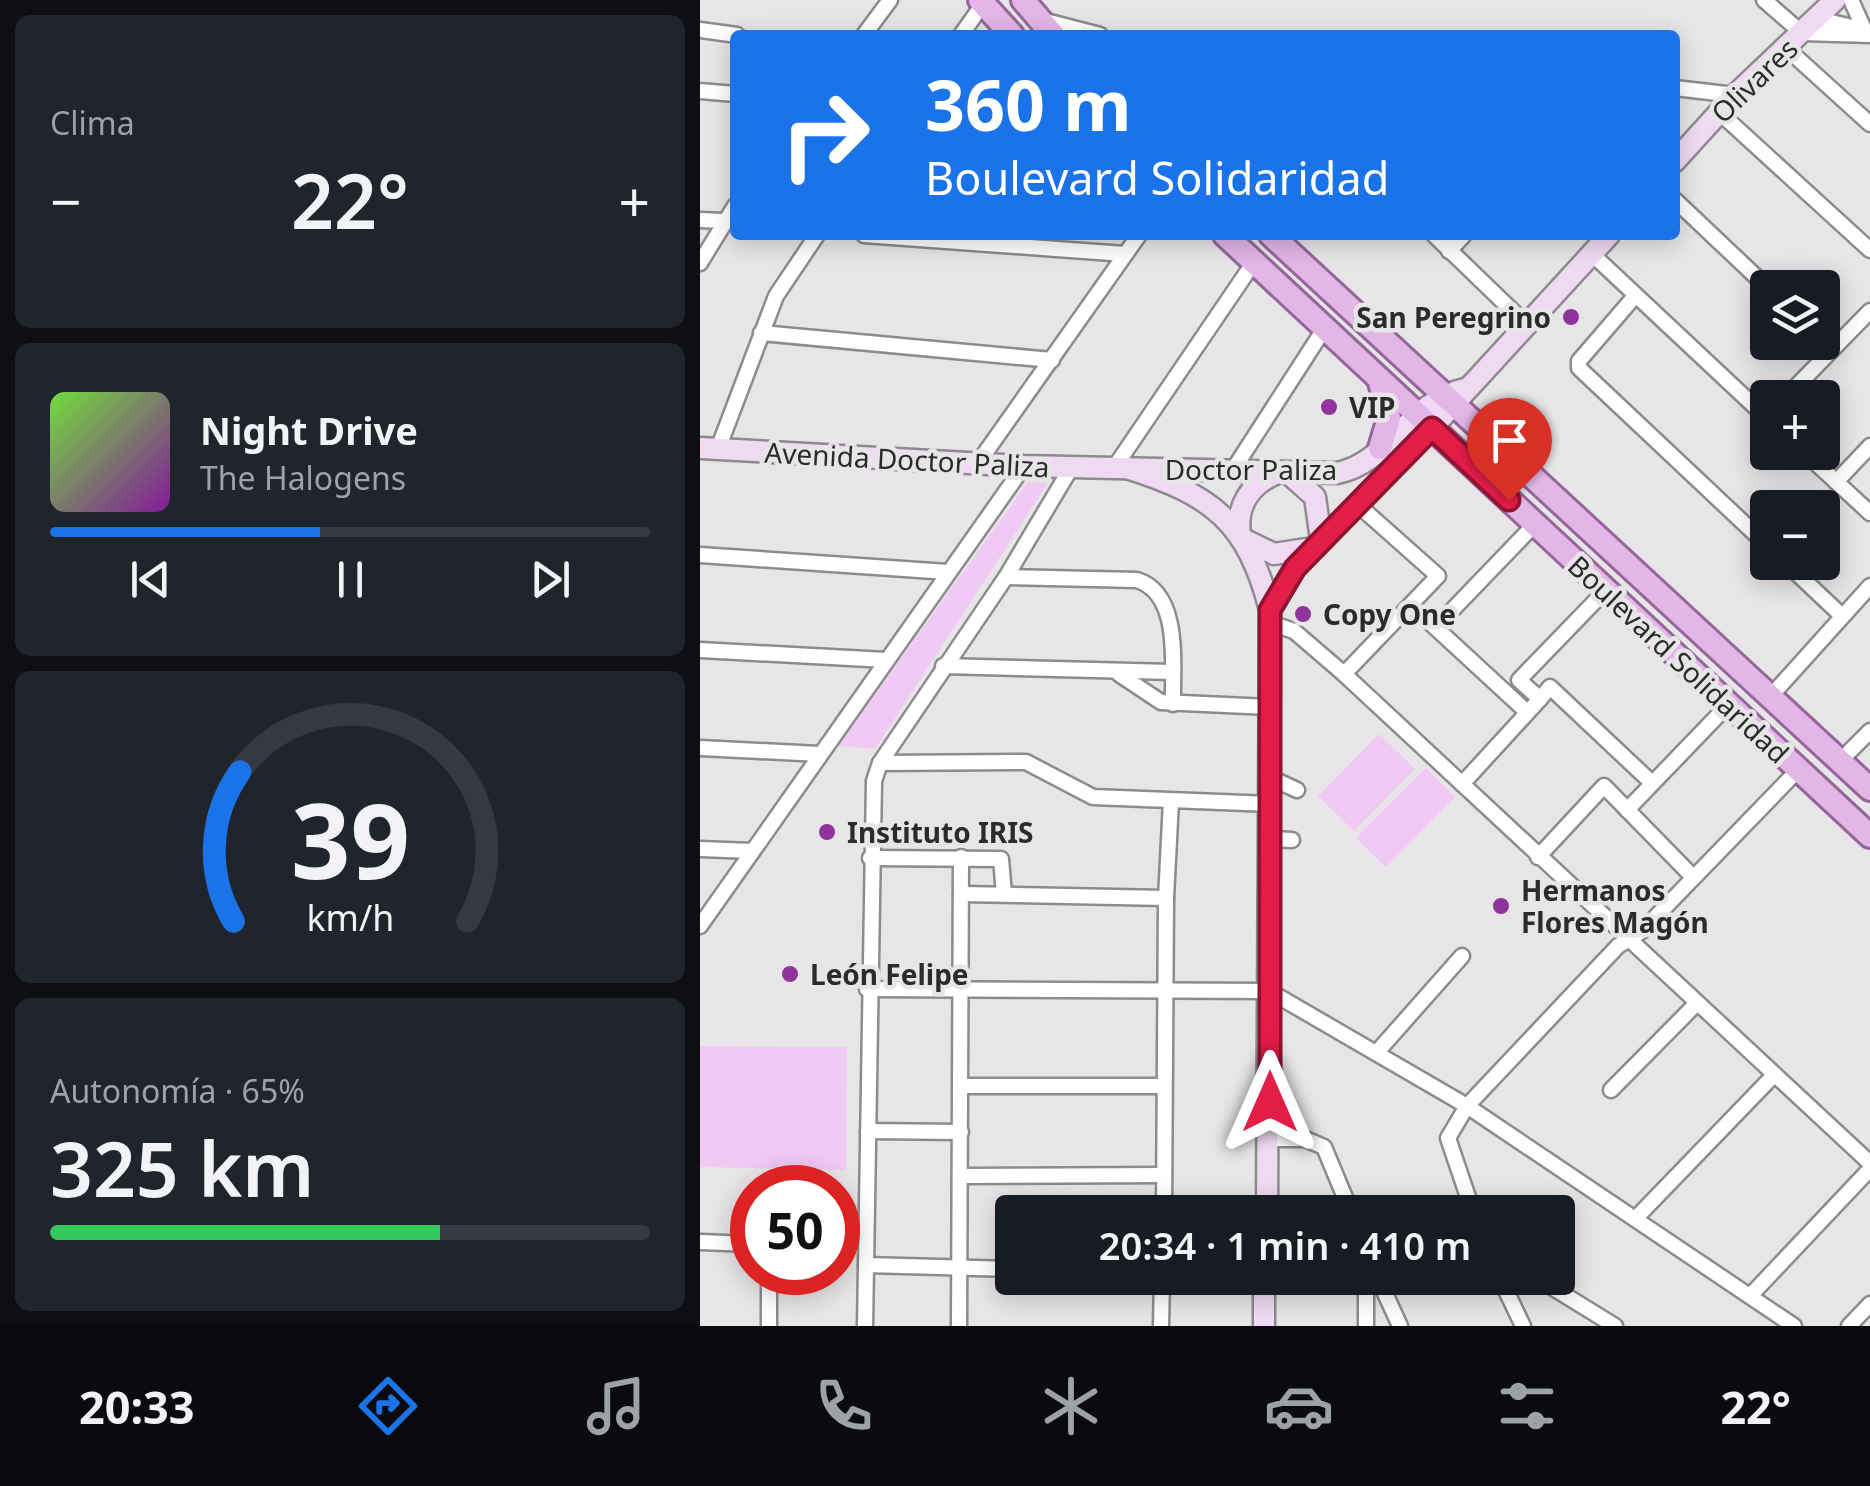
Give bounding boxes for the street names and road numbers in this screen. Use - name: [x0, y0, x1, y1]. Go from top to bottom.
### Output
- street label: Olivares: [1703, 29, 1805, 131]
- street label: Avenida Doctor Paliza: [764, 433, 1050, 485]
- street label: Doctor Paliza: [1165, 450, 1337, 488]
- street label: Boulevard Solidaridad: [1560, 547, 1798, 771]

